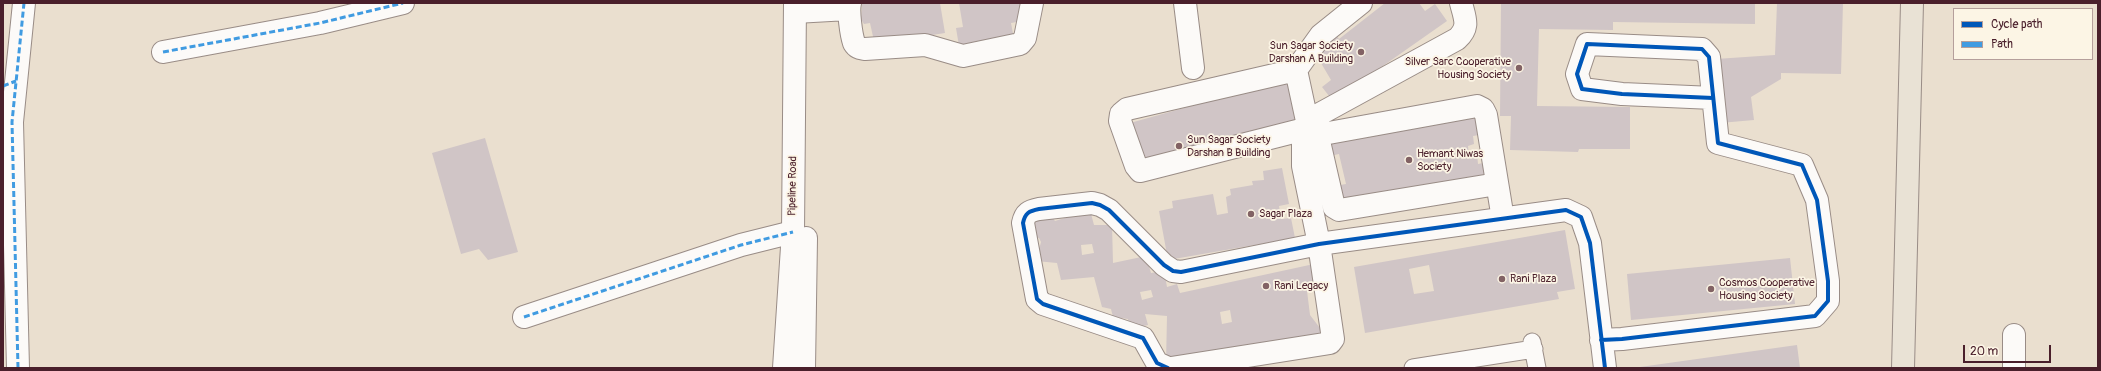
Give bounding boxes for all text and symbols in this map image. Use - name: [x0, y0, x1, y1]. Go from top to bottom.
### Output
- legend: [1953, 8, 2093, 60]
- text: Cycle path: [1991, 17, 2042, 32]
- text: Path: [1991, 37, 2013, 52]
- place label: Sun Sagar Society Darshan A Building: [1269, 39, 1353, 65]
- marker: Sun Sagar Society Darshan A Building: [1356, 47, 1366, 57]
- place label: Silver Sarc Cooperative Housing Society: [1405, 55, 1511, 81]
- marker: Silver Sarc Cooperative Housing Society: [1514, 63, 1524, 73]
- place label: Sun Sagar Society Darshan B Building: [1187, 133, 1270, 159]
- marker: Sun Sagar Society Darshan B Building: [1174, 141, 1184, 151]
- place label: Hemant Niwas Society: [1417, 147, 1483, 173]
- marker: Hemant Niwas Society: [1404, 155, 1414, 165]
- street label: Pipeline Road: [786, 156, 800, 216]
- place label: Sagar Plaza: [1259, 207, 1312, 221]
- marker: Sagar Plaza: [1246, 209, 1256, 219]
- place label: Rani Plaza: [1510, 272, 1556, 286]
- marker: Rani Plaza: [1497, 274, 1507, 284]
- place label: Cosmos Cooperative Housing Society: [1719, 276, 1815, 302]
- place label: Rani Legacy: [1274, 279, 1328, 293]
- marker: Rani Legacy: [1261, 281, 1271, 291]
- marker: Cosmos Cooperative Housing Society: [1706, 284, 1716, 294]
- scale bar: [1965, 337, 2053, 363]
- text: 20 m: [1970, 344, 1998, 359]

